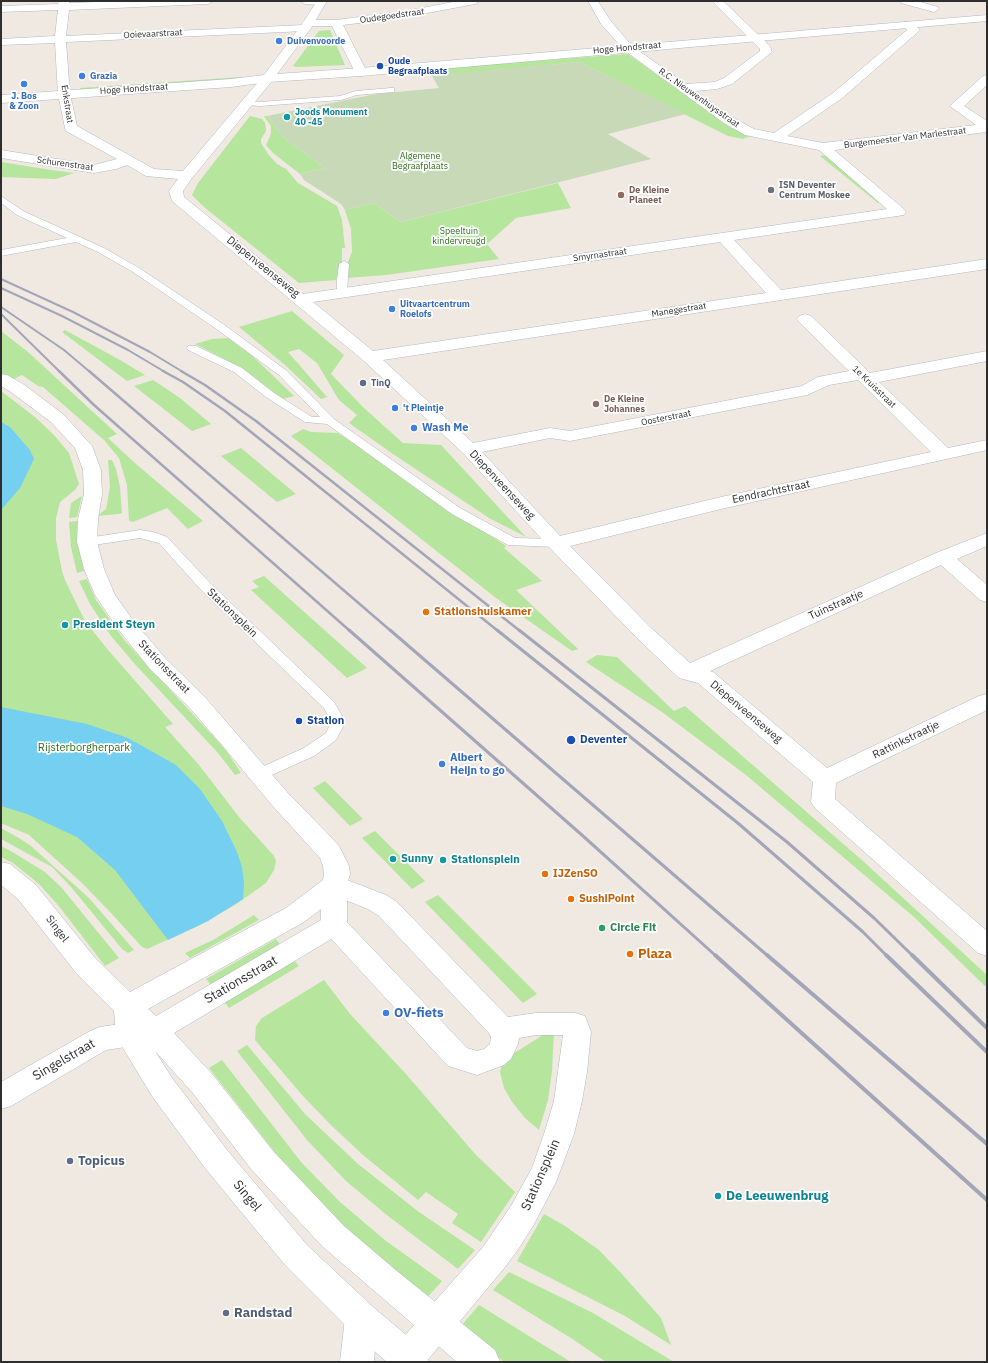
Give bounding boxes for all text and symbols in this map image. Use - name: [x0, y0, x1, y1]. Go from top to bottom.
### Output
- street label: Oudegoedstraat: [359, 6, 425, 26]
- street label: Ooievaarstraat: [123, 27, 183, 41]
- marker: Duivenvoorde: [274, 36, 284, 46]
- place label: Duivenvoorde: [287, 36, 345, 46]
- street label: Hoge Hondstraat: [592, 40, 662, 56]
- place label: Oude Begraafplaats: [388, 56, 447, 77]
- marker: Oude Begraafplaats: [375, 61, 385, 71]
- street label: R.C. Nieuwenhuysstraat: [656, 66, 742, 130]
- marker: Grazia: [77, 71, 87, 81]
- place label: Grazia: [90, 71, 117, 81]
- marker: J. Bos & Zoon: [19, 79, 29, 89]
- street label: Hoge Hondstraat: [99, 81, 169, 97]
- street label: Enkstraat: [59, 84, 75, 124]
- place label: J. Bos & Zoon: [9, 91, 39, 112]
- place label: Joods Monument 40 -45: [295, 107, 367, 128]
- marker: Joods Monument 40 -45: [282, 112, 292, 122]
- street label: Burgemeester Van Marlestraat: [843, 125, 967, 151]
- park label: Algemene Begraafplaats: [392, 151, 448, 172]
- street label: Schurenstraat: [36, 155, 94, 173]
- place label: ISN Deventer Centrum Moskee: [779, 180, 850, 201]
- place label: De Kleine Planeet: [629, 185, 669, 206]
- marker: ISN Deventer Centrum Moskee: [766, 185, 776, 195]
- marker: De Kleine Planeet: [616, 190, 626, 200]
- park label: Speeltuin kindervreugd: [432, 226, 486, 247]
- street label: Diepenveenseweg: [224, 234, 302, 300]
- street label: Smyrnastraat: [572, 246, 628, 264]
- place label: Uitvaartcentrum Roelofs: [400, 299, 470, 320]
- street label: Manegestraat: [651, 300, 707, 320]
- marker: Uitvaartcentrum Roelofs: [387, 304, 397, 314]
- street label: 1e Kruisstraat: [850, 363, 898, 411]
- marker: TinQ: [358, 378, 368, 388]
- place label: TinQ: [371, 378, 391, 388]
- place label: De Kleine Johannes: [604, 394, 645, 415]
- marker: De Kleine Johannes: [591, 399, 601, 409]
- marker: 't Pleintje: [390, 403, 400, 413]
- place label: 't Pleintje: [403, 403, 444, 413]
- street label: Oosterstraat: [640, 408, 692, 428]
- place label: Wash Me: [422, 421, 469, 435]
- marker: Wash Me: [409, 423, 419, 433]
- street label: Diepenveenseweg: [466, 448, 538, 522]
- street label: Eendrachtstraat: [731, 477, 811, 507]
- street label: Stationsplein: [204, 586, 260, 640]
- street label: Tuinstraatje: [807, 587, 865, 623]
- place label: Stationshuiskamer: [434, 605, 532, 619]
- marker: Stationshuiskamer: [421, 607, 431, 617]
- place label: President Steyn: [73, 618, 155, 632]
- marker: President Steyn: [60, 620, 70, 630]
- street label: Stationsstraat: [135, 638, 193, 696]
- street label: Diepenveenseweg: [707, 678, 785, 746]
- place label: Station: [307, 714, 344, 728]
- marker: Station: [294, 716, 304, 726]
- street label: Rattinkstraatje: [870, 718, 942, 762]
- place label: Deventer: [580, 733, 627, 747]
- marker: Deventer: [565, 734, 577, 746]
- park label: Rijsterborgherpark: [38, 741, 130, 755]
- place label: Albert Heijn to go: [450, 751, 505, 777]
- marker: Albert Heijn to go: [437, 759, 447, 769]
- place label: Sunny: [401, 852, 433, 866]
- place label: Stationsplein: [451, 853, 520, 867]
- marker: Sunny: [388, 854, 398, 864]
- marker: Stationsplein: [438, 855, 448, 865]
- place label: IJZenSO: [553, 867, 598, 881]
- marker: IJZenSO: [540, 869, 550, 879]
- place label: SushiPoint: [579, 892, 635, 906]
- marker: SushiPoint: [566, 894, 576, 904]
- street label: Singel: [43, 913, 71, 945]
- place label: Circle Fit: [610, 921, 656, 935]
- marker: Circle Fit: [597, 923, 607, 933]
- place label: Plaza: [638, 946, 672, 962]
- marker: Plaza: [625, 949, 635, 959]
- street label: Stationsstraat: [202, 953, 280, 1007]
- place label: OV-fiets: [394, 1005, 443, 1021]
- marker: OV-fiets: [381, 1008, 391, 1018]
- street label: Singelstraat: [30, 1036, 98, 1084]
- street label: Stationsplein: [518, 1137, 564, 1213]
- place label: Topicus: [78, 1153, 125, 1169]
- marker: Topicus: [65, 1156, 75, 1166]
- street label: Singel: [230, 1177, 264, 1215]
- place label: De Leeuwenbrug: [726, 1188, 828, 1204]
- marker: De Leeuwenbrug: [713, 1191, 723, 1201]
- place label: Randstad: [234, 1305, 292, 1321]
- marker: Randstad: [221, 1308, 231, 1318]

